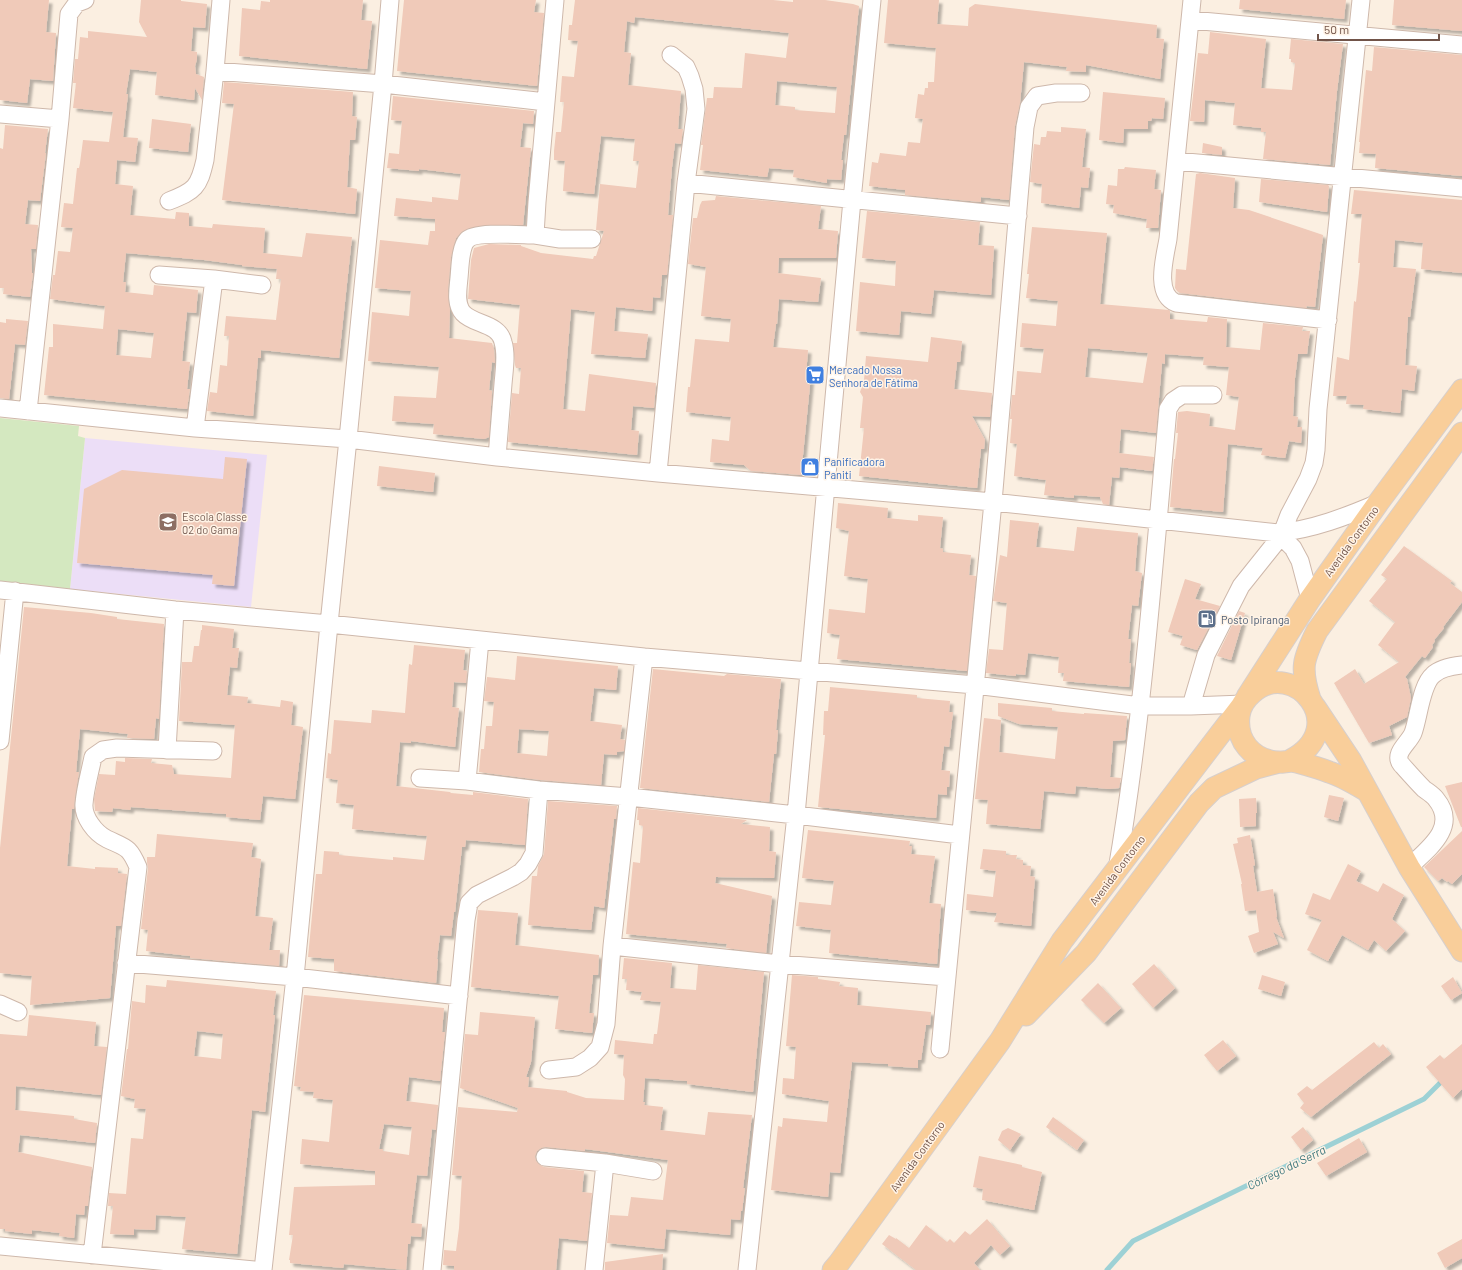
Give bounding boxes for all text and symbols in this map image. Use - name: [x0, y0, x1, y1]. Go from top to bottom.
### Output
- scale bar: [1318, 16, 1439, 42]
- text: 50 m: [1324, 22, 1349, 36]
- place label: Mercado Nossa Senhora de Fátima: [829, 363, 918, 389]
- supermarket icon: Mercado Nossa Senhora de Fátima: [804, 364, 826, 386]
- place label: Panificadora Paniti: [824, 455, 885, 481]
- shop icon: Panificadora Paniti: [799, 456, 821, 478]
- street label: Avenida Contorno: [1321, 503, 1381, 579]
- place label: Escola Classe 02 do Gama: [182, 510, 247, 536]
- school or university icon: Escola Classe 02 do Gama: [157, 511, 179, 533]
- fuel station icon: Posto Ipiranga: [1196, 608, 1218, 630]
- place label: Posto Ipiranga: [1221, 613, 1289, 626]
- street label: Avenida Contorno: [1086, 833, 1148, 907]
- street label: Avenida Contorno: [887, 1118, 947, 1194]
- water label: Córrego da Serra: [1244, 1142, 1328, 1192]

